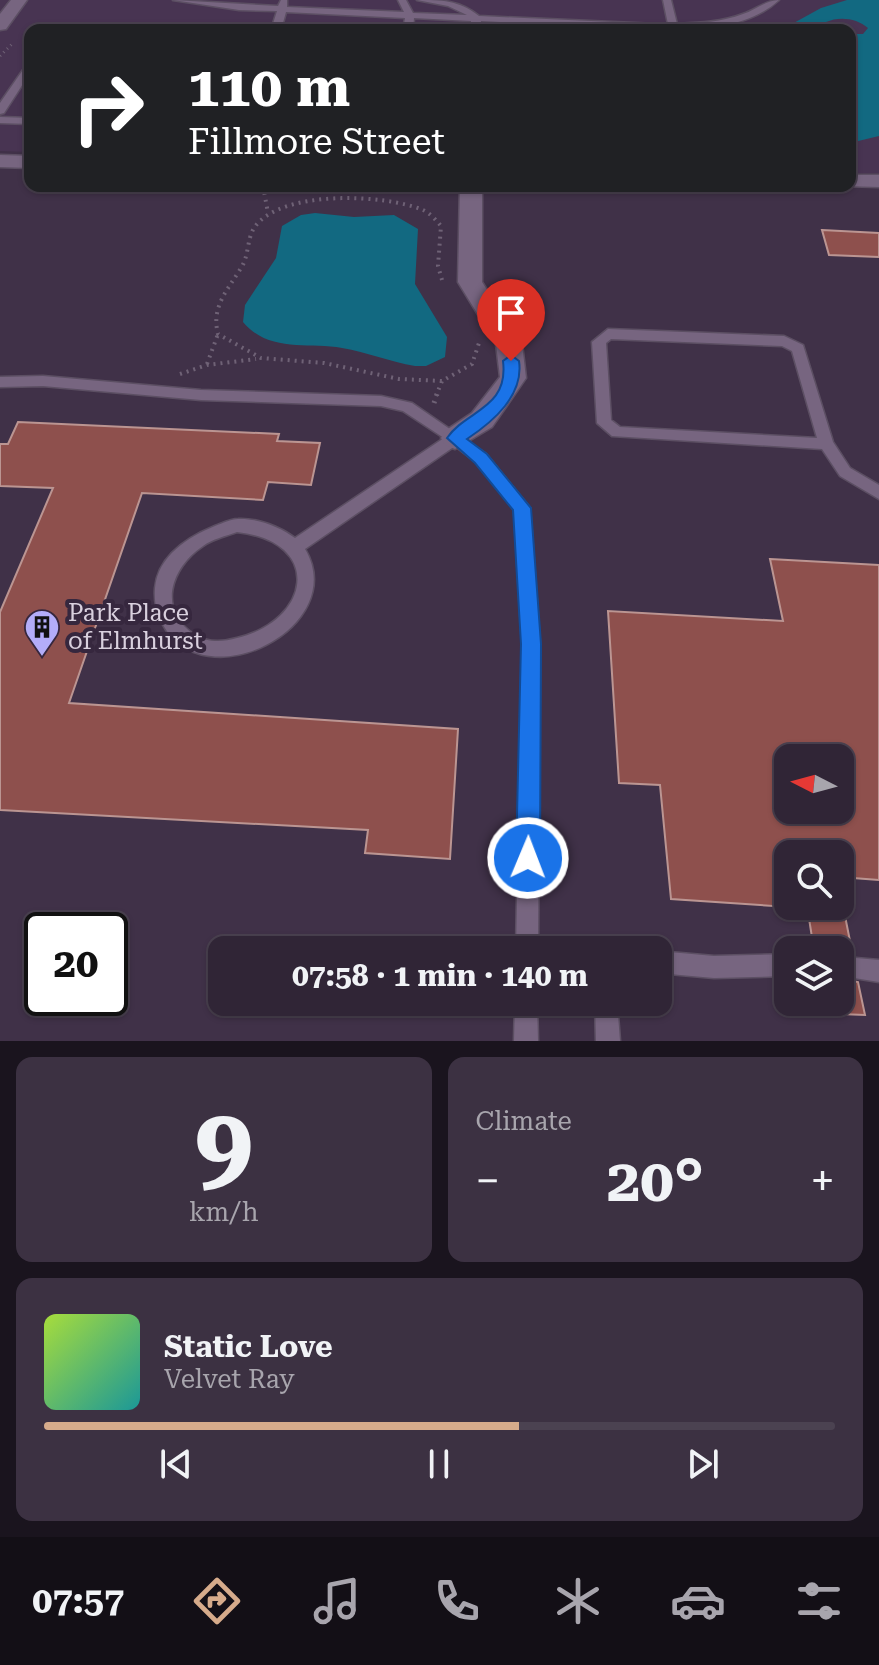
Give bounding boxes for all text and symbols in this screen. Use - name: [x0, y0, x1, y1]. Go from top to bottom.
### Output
- text: 110 m: [188, 54, 350, 120]
- icon: right: [56, 56, 160, 160]
- text: Fillmore Street: [188, 121, 445, 163]
- pin: [477, 279, 545, 361]
- icon: arrive: [489, 291, 533, 335]
- place label: Park Place of Elmhurst: [68, 599, 203, 655]
- building icon: Park Place of Elmhurst: [23, 608, 61, 658]
- north arrow: [774, 744, 854, 824]
- map controls: [774, 744, 854, 1016]
- position arrow: [486, 816, 570, 900]
- button: search: [774, 840, 854, 920]
- speed limit sign: 20: [24, 912, 128, 1016]
- button: layers: [774, 936, 854, 1016]
- text: 07:58 · 1 min · 140 m: [292, 958, 588, 993]
- text: 9: [195, 1084, 253, 1205]
- text: Climate: [476, 1106, 572, 1136]
- text: 20°: [607, 1145, 704, 1216]
- text: −: [476, 1155, 500, 1207]
- text: +: [810, 1155, 835, 1207]
- text: km/h: [189, 1197, 259, 1227]
- text: Static Love: [164, 1329, 333, 1364]
- text: Velvet Ray: [164, 1364, 295, 1394]
- icon: previous: [154, 1442, 198, 1486]
- icon: pause: [417, 1442, 461, 1486]
- icon: next: [681, 1442, 725, 1486]
- icon: directions: [189, 1573, 245, 1629]
- icon: music: [309, 1573, 365, 1629]
- icon: phone: [429, 1573, 485, 1629]
- icon: climate: [550, 1573, 606, 1629]
- icon: car: [670, 1573, 726, 1629]
- icon: filters: [791, 1573, 847, 1629]
- text: 07:57: [32, 1580, 124, 1622]

